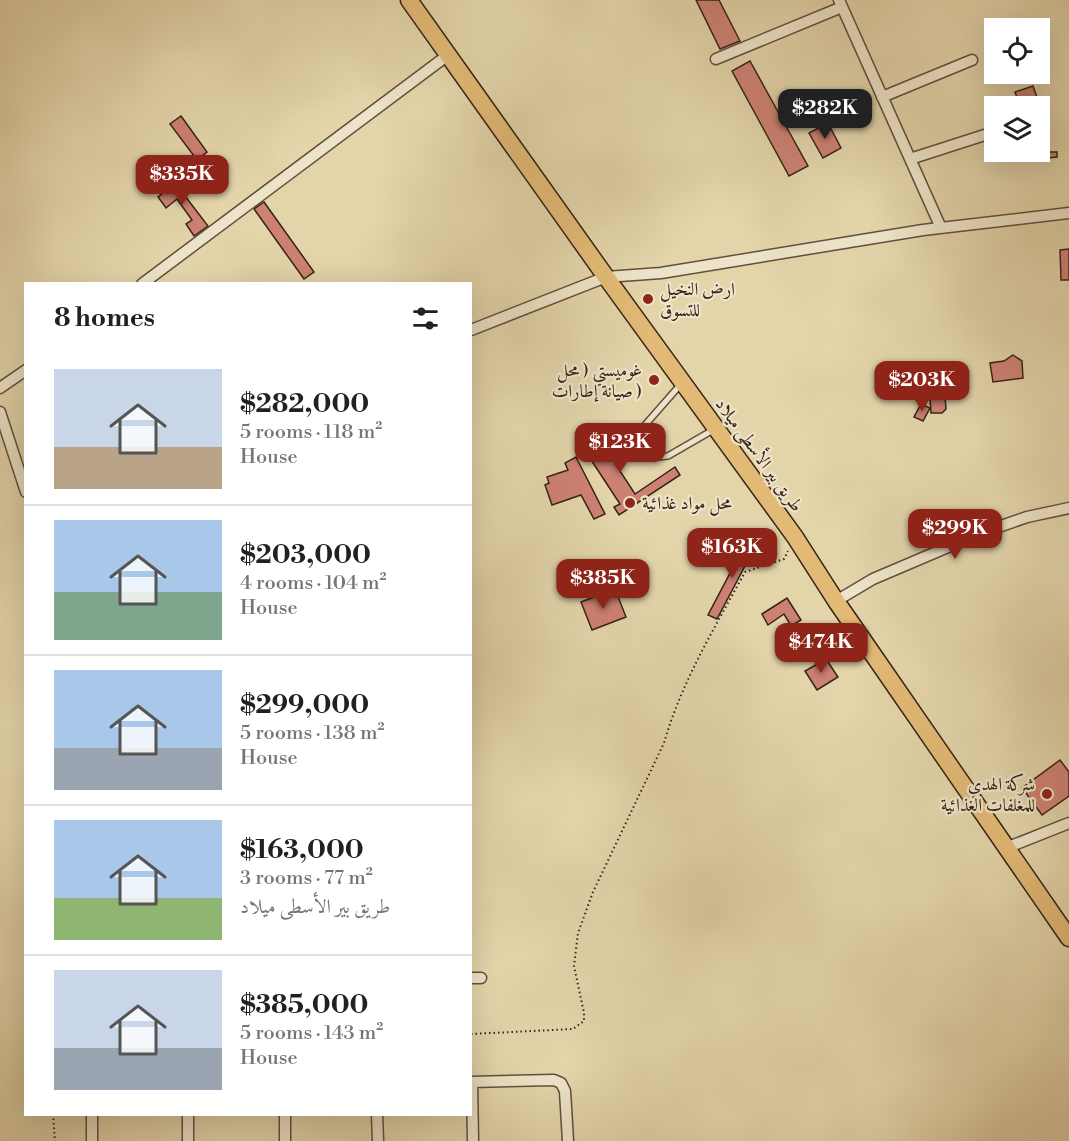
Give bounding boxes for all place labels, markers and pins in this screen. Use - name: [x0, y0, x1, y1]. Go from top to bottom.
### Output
- pin: $282K: [783, 89, 867, 140]
- pin: $335K: [140, 155, 224, 206]
- place label: ارض النخيل للتسوق: [660, 278, 735, 322]
- marker: ارض النخيل للتسوق: [641, 292, 655, 306]
- place label: غوميستي ( محل صيانة إطارات ): [552, 359, 642, 403]
- pin: $203K: [880, 361, 964, 412]
- marker: غوميستي ( محل صيانة إطارات ): [647, 373, 661, 387]
- pin: $123K: [578, 423, 662, 474]
- place label: محل مواد غذائية: [642, 492, 732, 516]
- marker: محل مواد غذائية: [623, 496, 637, 510]
- pin: $299K: [913, 509, 997, 560]
- pin: $163K: [690, 528, 774, 579]
- pin: $385K: [561, 559, 645, 610]
- pin: $474K: [779, 623, 863, 674]
- place label: شركة الهدي للمغلفات الغذائية: [941, 773, 1035, 817]
- marker: شركة الهدي للمغلفات الغذائية: [1040, 787, 1054, 801]

